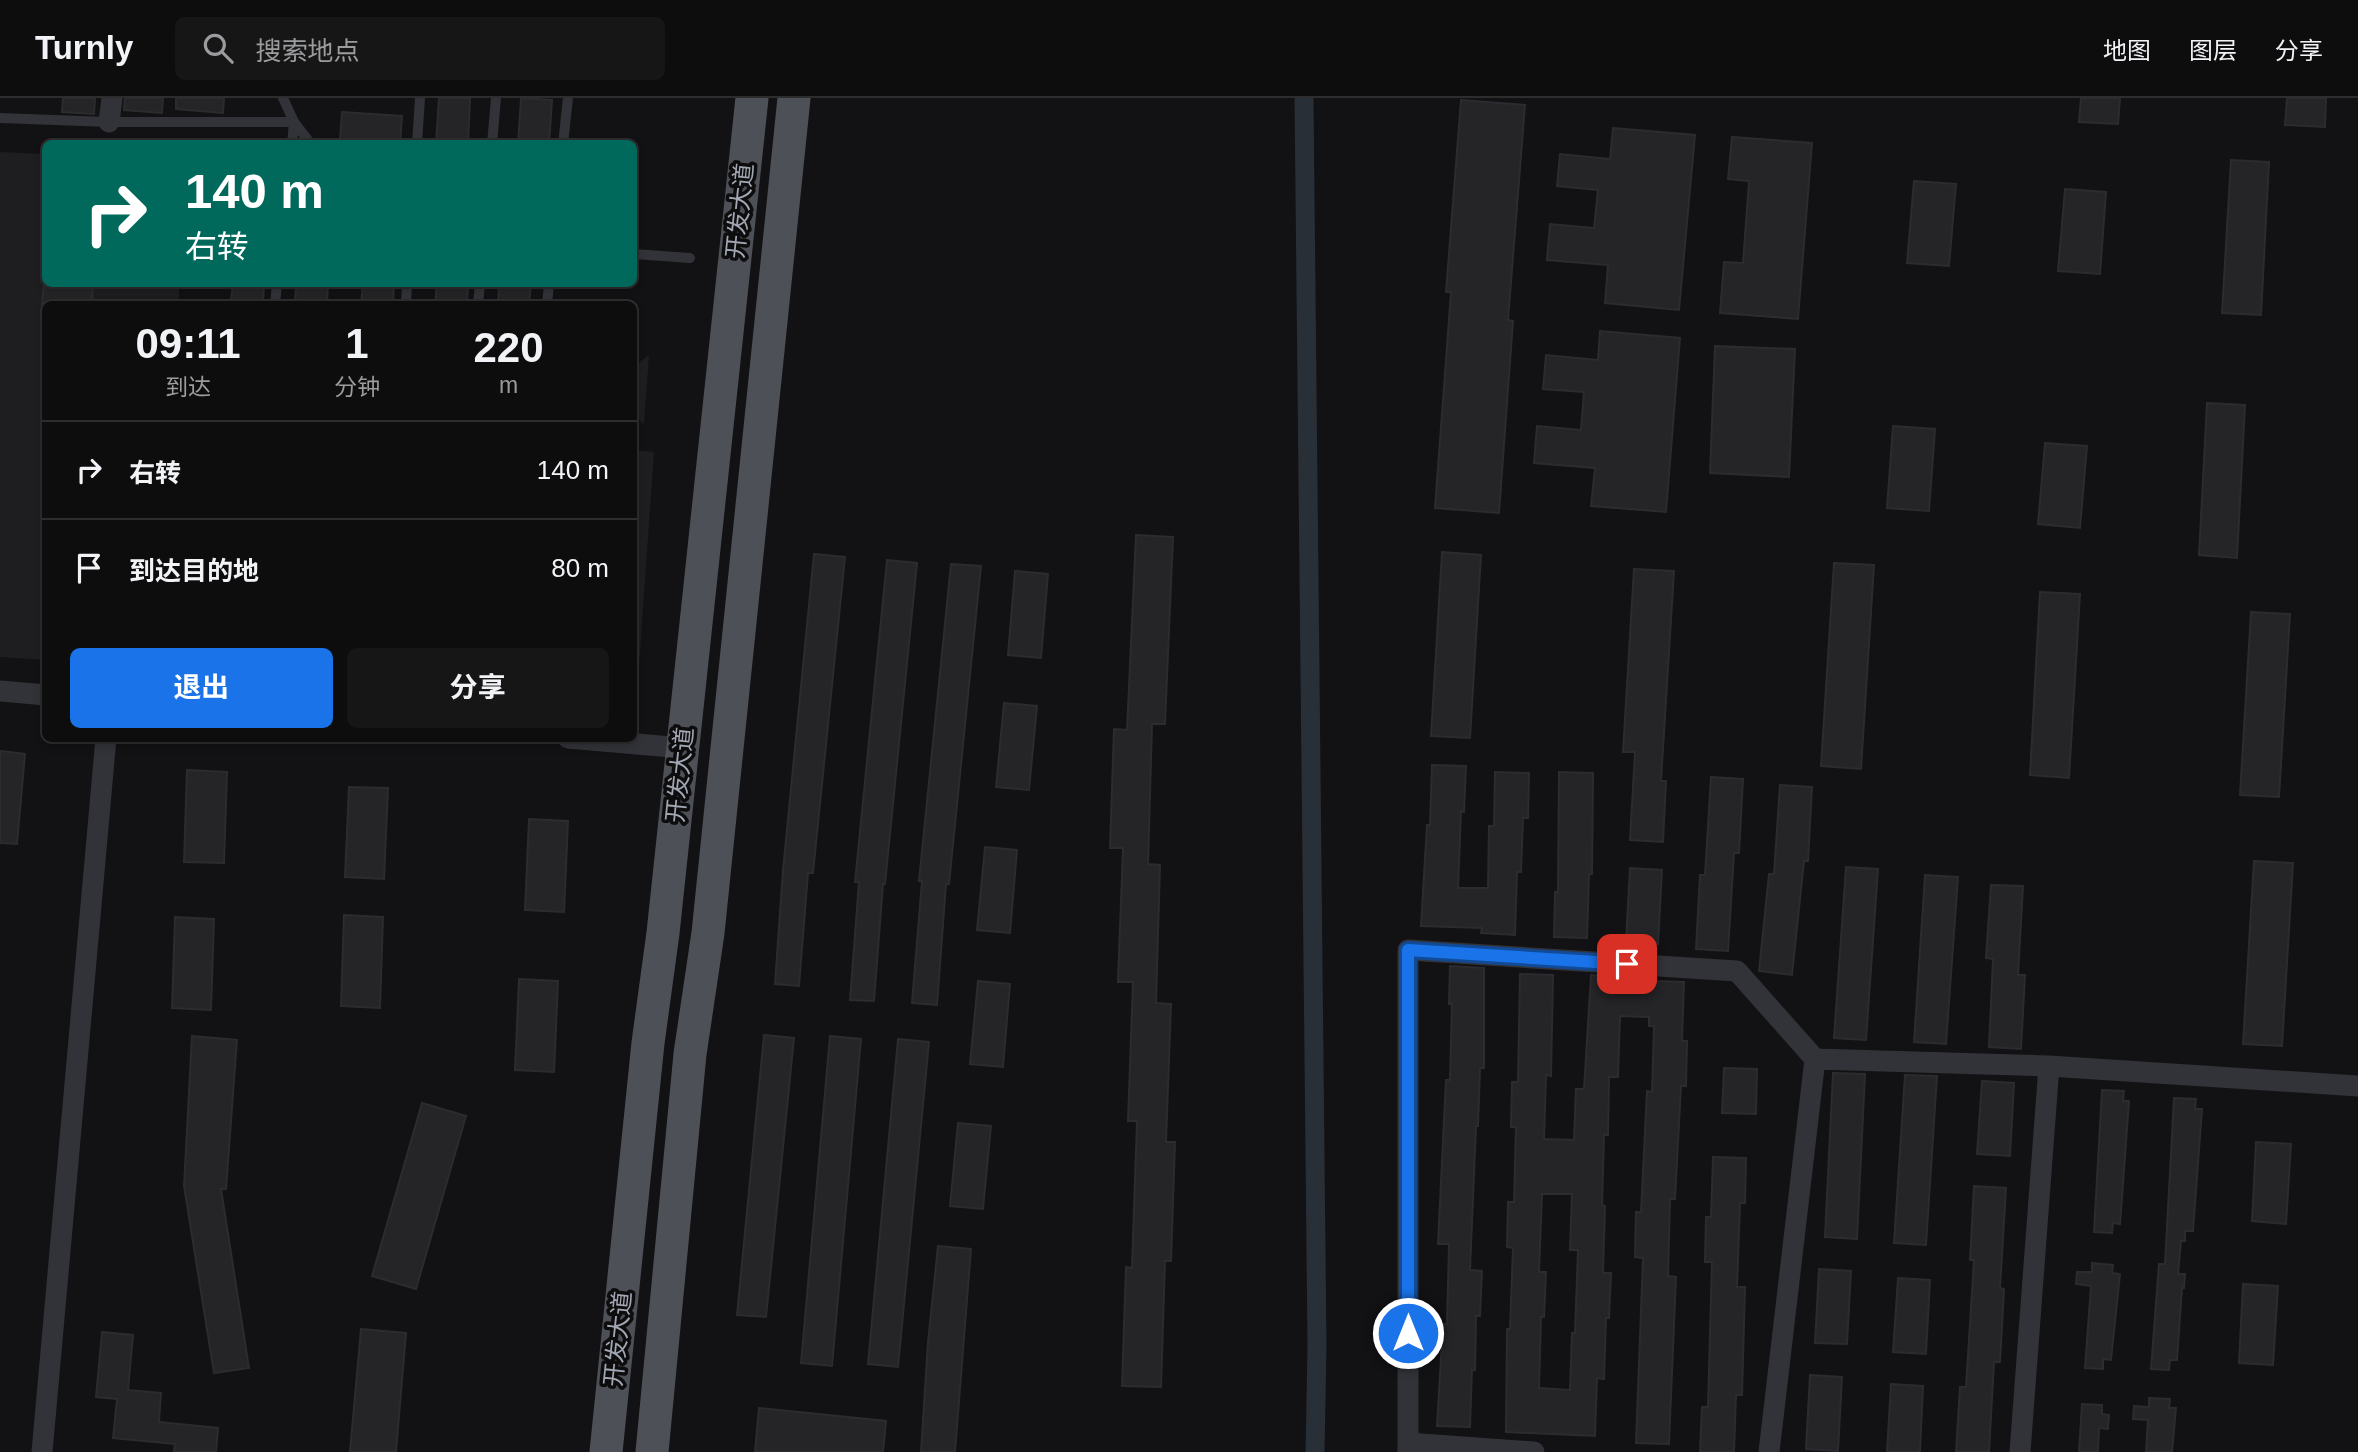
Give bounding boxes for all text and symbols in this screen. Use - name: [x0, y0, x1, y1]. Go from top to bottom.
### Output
- search box: [175, 17, 665, 80]
- text: Turnly: [35, 29, 133, 66]
- icon: search: [199, 29, 237, 67]
- text: 搜索地点: [255, 36, 359, 66]
- text: 地图: [2103, 37, 2151, 64]
- text: 图层: [2189, 37, 2237, 64]
- text: 分享: [2275, 37, 2323, 64]
- street label: 开发大道: [721, 162, 758, 260]
- text: 140 m: [185, 164, 324, 218]
- icon: right: [70, 168, 161, 259]
- text: 右转: [185, 229, 249, 265]
- text: 09:11: [135, 320, 241, 367]
- text: 1: [345, 320, 369, 367]
- text: 220: [473, 324, 544, 371]
- text: m: [499, 372, 518, 398]
- text: 到达: [165, 374, 211, 400]
- text: 分钟: [334, 374, 380, 400]
- icon: right: [70, 451, 108, 489]
- text: 140 m: [537, 455, 609, 485]
- text: 右转: [129, 458, 181, 488]
- icon: arrive: [70, 549, 108, 587]
- text: 80 m: [551, 553, 609, 583]
- text: 到达目的地: [129, 556, 259, 586]
- button: 退出: [70, 648, 333, 728]
- button: 分享: [347, 648, 609, 728]
- street label: 开发大道: [661, 726, 698, 824]
- pin: [1597, 934, 1657, 994]
- icon: arrive: [1608, 945, 1646, 983]
- street label: 开发大道: [599, 1290, 636, 1388]
- position arrow: [1371, 1296, 1445, 1370]

